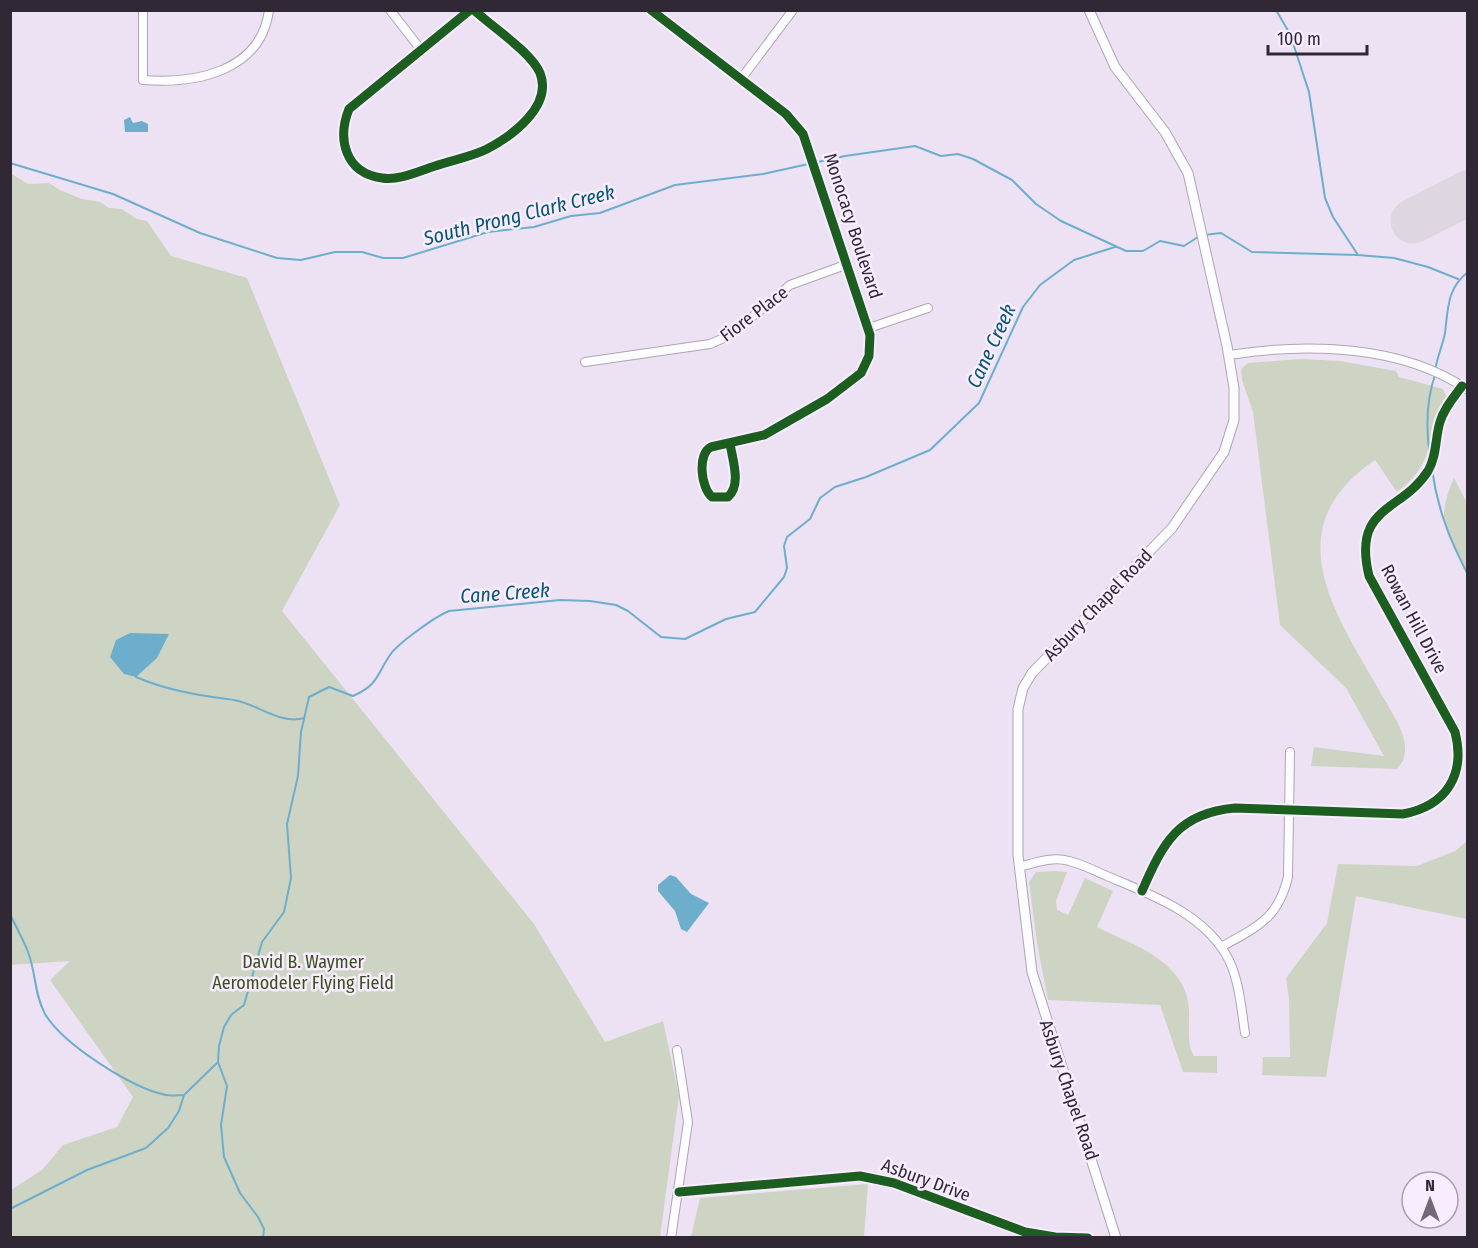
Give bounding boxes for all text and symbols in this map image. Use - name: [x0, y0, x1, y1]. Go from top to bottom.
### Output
- scale bar: [1268, 18, 1367, 56]
- text: 100 m: [1277, 28, 1321, 50]
- street label: Monocacy Boulevard: [819, 150, 887, 302]
- water label: South Prong Clark Creek: [420, 180, 617, 251]
- street label: Fiore Place: [716, 281, 792, 347]
- water label: Cane Creek: [961, 300, 1021, 392]
- street label: Asbury Chapel Road: [1039, 545, 1157, 665]
- street label: Rowan Hill Drive: [1376, 561, 1452, 677]
- water label: Cane Creek: [459, 578, 551, 608]
- park label: David B. Waymer Aeromodeler Flying Field: [212, 951, 394, 994]
- street label: Asbury Chapel Road: [1035, 1017, 1103, 1163]
- street label: Asbury Drive: [879, 1154, 973, 1206]
- north arrow: [1400, 1170, 1460, 1230]
- text: N: [1425, 1176, 1435, 1195]

